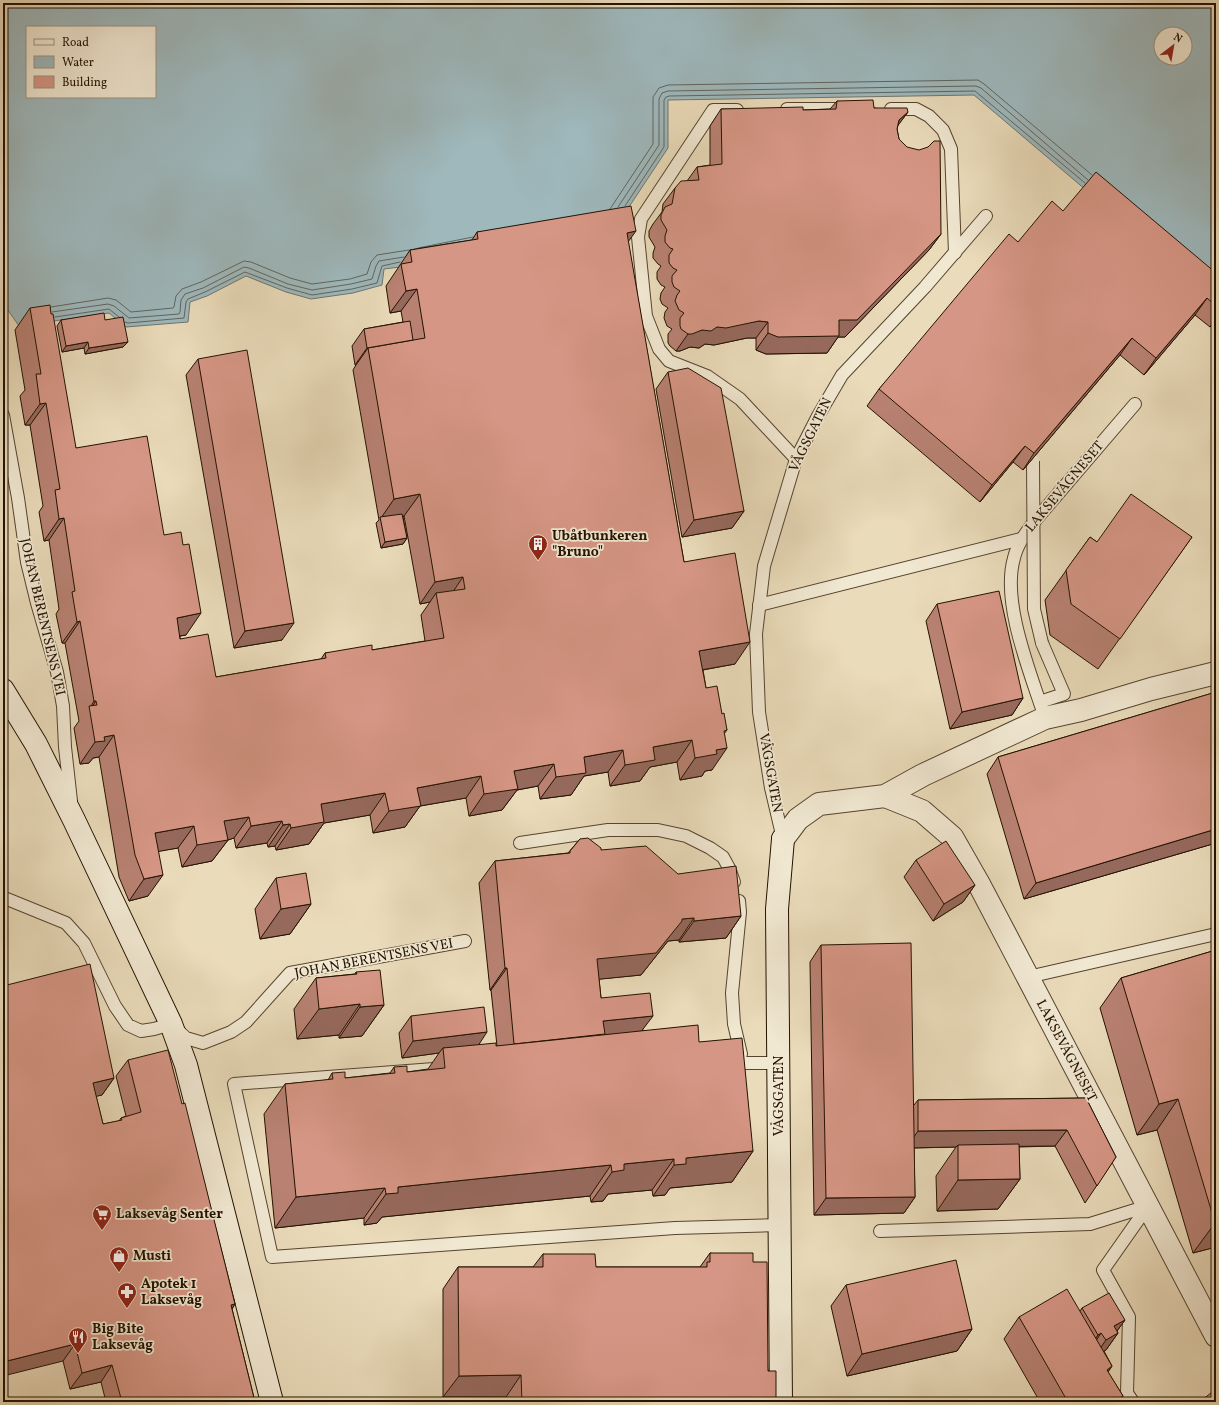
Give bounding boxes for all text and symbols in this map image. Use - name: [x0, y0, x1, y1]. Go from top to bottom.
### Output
- legend: [26, 26, 156, 98]
- north arrow: [1153, 26, 1193, 66]
- text: N: [1170, 30, 1185, 47]
- text: Road: [62, 35, 89, 51]
- text: Water: [62, 55, 94, 71]
- text: Building: [62, 75, 107, 91]
- street label: VÅGSGATEN: [785, 395, 837, 475]
- street label: LAKSEVÅGNESET: [1021, 437, 1109, 537]
- place label: Ubåtbunkeren "Bruno": [552, 527, 647, 562]
- building icon: Ubåtbunkeren "Bruno": [527, 533, 549, 561]
- street label: JOHAN BERENTSENS VEI: [15, 536, 69, 698]
- street label: VÅGSGATEN: [754, 732, 786, 814]
- street label: JOHAN BERENTSENS VEI: [293, 934, 455, 984]
- street label: LAKSEVÅGNESET: [1031, 996, 1101, 1106]
- street label: VÅGSGATEN: [770, 1056, 789, 1136]
- supermarket icon: Laksevåg Senter: [91, 1203, 113, 1231]
- place label: Laksevåg Senter: [116, 1205, 223, 1224]
- shop icon: Musti: [108, 1245, 130, 1273]
- place label: Musti: [133, 1247, 171, 1266]
- place label: Apotek 1 Laksevåg: [141, 1275, 202, 1310]
- pharmacy icon: Apotek 1 Laksevåg: [116, 1281, 138, 1309]
- place label: Big Bite Laksevåg: [92, 1320, 153, 1355]
- restaurant icon: Big Bite Laksevåg: [67, 1326, 89, 1354]

